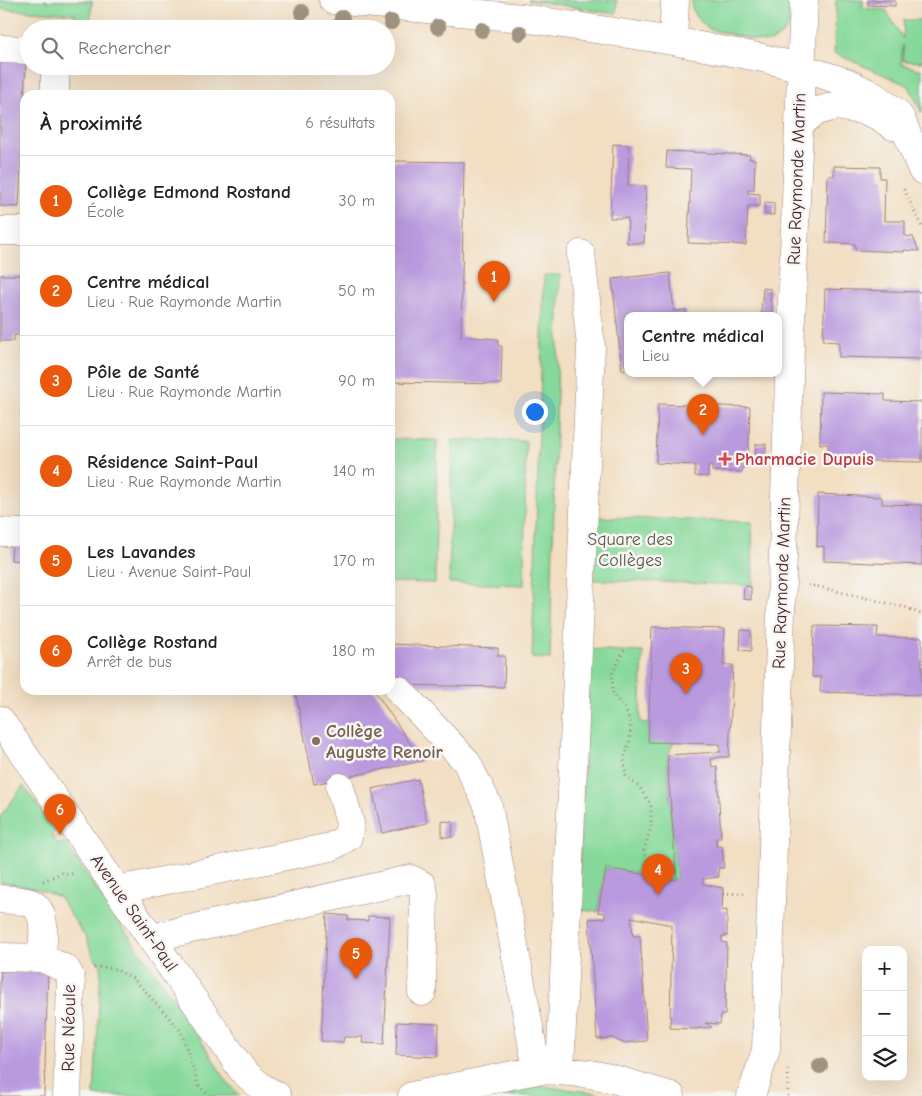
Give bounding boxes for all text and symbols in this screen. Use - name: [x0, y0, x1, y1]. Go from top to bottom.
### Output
- search box: [20, 20, 395, 75]
- icon: search: [38, 34, 66, 62]
- text: Rechercher: [78, 37, 171, 59]
- street label: Rue Raymonde Martin: [783, 92, 811, 266]
- text: À proximité: [40, 111, 142, 135]
- text: 6 résultats: [305, 114, 375, 132]
- text: Collège Edmond Rostand: [87, 181, 291, 203]
- text: 1: [53, 192, 59, 210]
- text: 30 m: [339, 192, 375, 210]
- text: École: [87, 203, 124, 221]
- pin: 1: [478, 261, 510, 302]
- text: Centre médical: [87, 271, 210, 293]
- text: 2: [52, 282, 60, 300]
- text: 50 m: [338, 282, 375, 300]
- text: Lieu · Rue Raymonde Martin: [87, 293, 282, 311]
- popup: [624, 312, 782, 377]
- text: Centre médical: [642, 325, 764, 347]
- text: Lieu: [642, 347, 670, 365]
- text: Pôle de Santé: [87, 361, 199, 383]
- text: 3: [52, 372, 60, 390]
- text: 90 m: [338, 372, 375, 390]
- text: Lieu · Rue Raymonde Martin: [87, 383, 282, 401]
- pin: 2: [687, 394, 719, 435]
- your location: [522, 399, 548, 425]
- place label: Pharmacie Dupuis: [735, 449, 874, 470]
- text: Résidence Saint-Paul: [87, 451, 258, 473]
- marker: Pharmacie Dupuis: [719, 453, 731, 465]
- text: 4: [52, 462, 60, 480]
- text: 140 m: [333, 462, 375, 480]
- text: Lieu · Rue Raymonde Martin: [87, 473, 282, 491]
- street label: Rue Raymonde Martin: [768, 496, 796, 670]
- park label: Square des Collèges: [587, 529, 673, 571]
- text: Les Lavandes: [87, 541, 195, 563]
- text: 5: [52, 552, 60, 570]
- text: 170 m: [333, 552, 375, 570]
- text: Lieu · Avenue Saint-Paul: [87, 563, 251, 581]
- text: Collège Rostand: [87, 631, 218, 653]
- text: 6: [52, 642, 60, 660]
- text: 180 m: [332, 642, 375, 660]
- text: Arrêt de bus: [87, 653, 172, 671]
- pin: 3: [670, 653, 702, 694]
- place label: Collège Auguste Renoir: [326, 721, 444, 763]
- marker: Collège Auguste Renoir: [310, 735, 322, 747]
- pin: 6: [44, 794, 76, 835]
- street label: Avenue Saint-Paul: [86, 850, 182, 976]
- pin: 4: [642, 854, 674, 895]
- pin: 5: [340, 938, 372, 979]
- map controls: [862, 946, 907, 1081]
- button: +: [862, 946, 907, 991]
- street label: Rue Néoule: [58, 984, 80, 1072]
- button: −: [862, 991, 907, 1036]
- button: layers: [862, 1036, 907, 1081]

